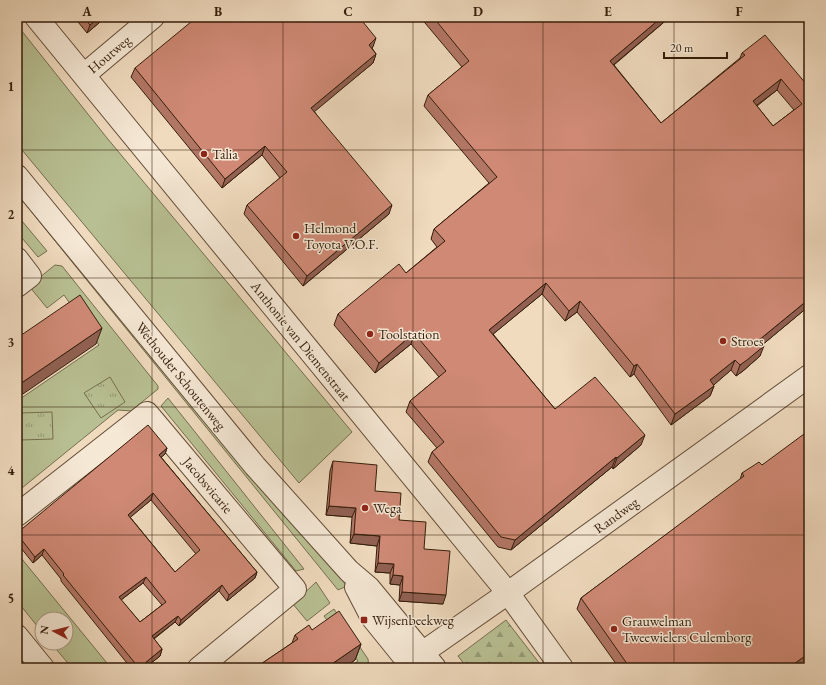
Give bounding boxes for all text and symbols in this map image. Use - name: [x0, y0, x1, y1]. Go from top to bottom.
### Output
- text: A: [81, 3, 92, 20]
- text: B: [214, 3, 222, 20]
- text: C: [343, 3, 353, 20]
- text: D: [473, 3, 483, 20]
- text: E: [604, 3, 612, 20]
- text: F: [735, 3, 743, 20]
- street label: Houtweg: [84, 30, 135, 77]
- scale bar: [664, 34, 727, 60]
- text: 20 m: [670, 40, 694, 56]
- text: 1: [8, 78, 15, 95]
- place label: Talia: [212, 145, 238, 163]
- marker: Talia: [199, 149, 209, 159]
- text: 2: [8, 206, 15, 223]
- place label: Helmond Toyota V.O.F.: [304, 219, 379, 253]
- marker: Helmond Toyota V.O.F.: [291, 231, 301, 241]
- street label: Anthonie van Diemenstraat: [247, 277, 355, 405]
- street label: Wethouder Schoutenweg: [132, 318, 231, 435]
- place label: Toolstation: [378, 325, 440, 343]
- marker: Toolstation: [365, 329, 375, 339]
- place label: Stroes: [731, 332, 764, 350]
- text: 3: [8, 334, 15, 351]
- marker: Stroes: [718, 336, 728, 346]
- street label: Jacobsvicarie: [178, 452, 237, 517]
- text: 4: [8, 462, 15, 479]
- street label: Randweg: [590, 492, 643, 537]
- place label: Wega: [373, 499, 402, 517]
- marker: Wega: [360, 503, 370, 513]
- text: 5: [8, 590, 14, 607]
- north arrow: [34, 611, 74, 651]
- place label: Wijsenbeekweg: [372, 611, 455, 629]
- place label: Grauwelman Tweewielers Culemborg: [622, 612, 752, 646]
- marker: Wijsenbeekweg: [359, 615, 369, 625]
- text: N: [37, 624, 52, 635]
- marker: Grauwelman Tweewielers Culemborg: [609, 624, 619, 634]

